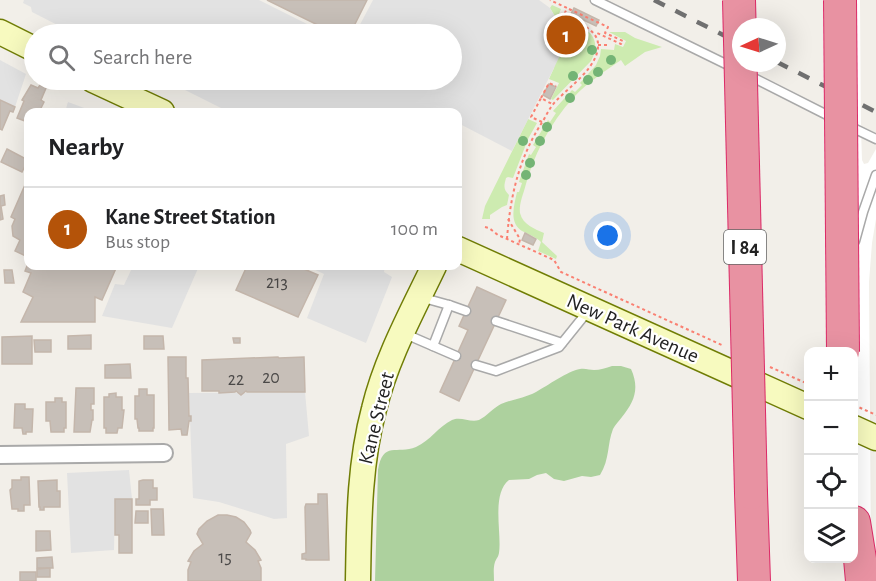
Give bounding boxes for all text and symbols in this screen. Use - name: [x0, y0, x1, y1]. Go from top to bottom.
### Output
- pin: 1: [546, 12, 586, 57]
- north arrow: [732, 18, 786, 72]
- search box: [24, 24, 462, 90]
- icon: search: [45, 41, 78, 74]
- text: Search here: [93, 46, 192, 68]
- text: Nearby: [48, 134, 124, 160]
- text: Kane Street Station: [105, 206, 276, 228]
- text: 1: [64, 219, 71, 239]
- text: 100 m: [391, 219, 438, 239]
- your location: [593, 221, 622, 250]
- road number: I 84: [724, 230, 766, 264]
- text: Bus stop: [105, 232, 170, 252]
- house number: 213: [266, 274, 288, 292]
- street label: New Park Avenue: [564, 290, 702, 367]
- map controls: [804, 347, 858, 563]
- button: +: [804, 347, 858, 401]
- house number: 20: [262, 369, 280, 387]
- street label: Kane Street: [355, 370, 398, 466]
- house number: 22: [228, 371, 244, 389]
- button: −: [804, 401, 858, 455]
- button: locate: [804, 455, 858, 509]
- button: layers: [804, 509, 858, 563]
- house number: 15: [218, 549, 232, 567]

